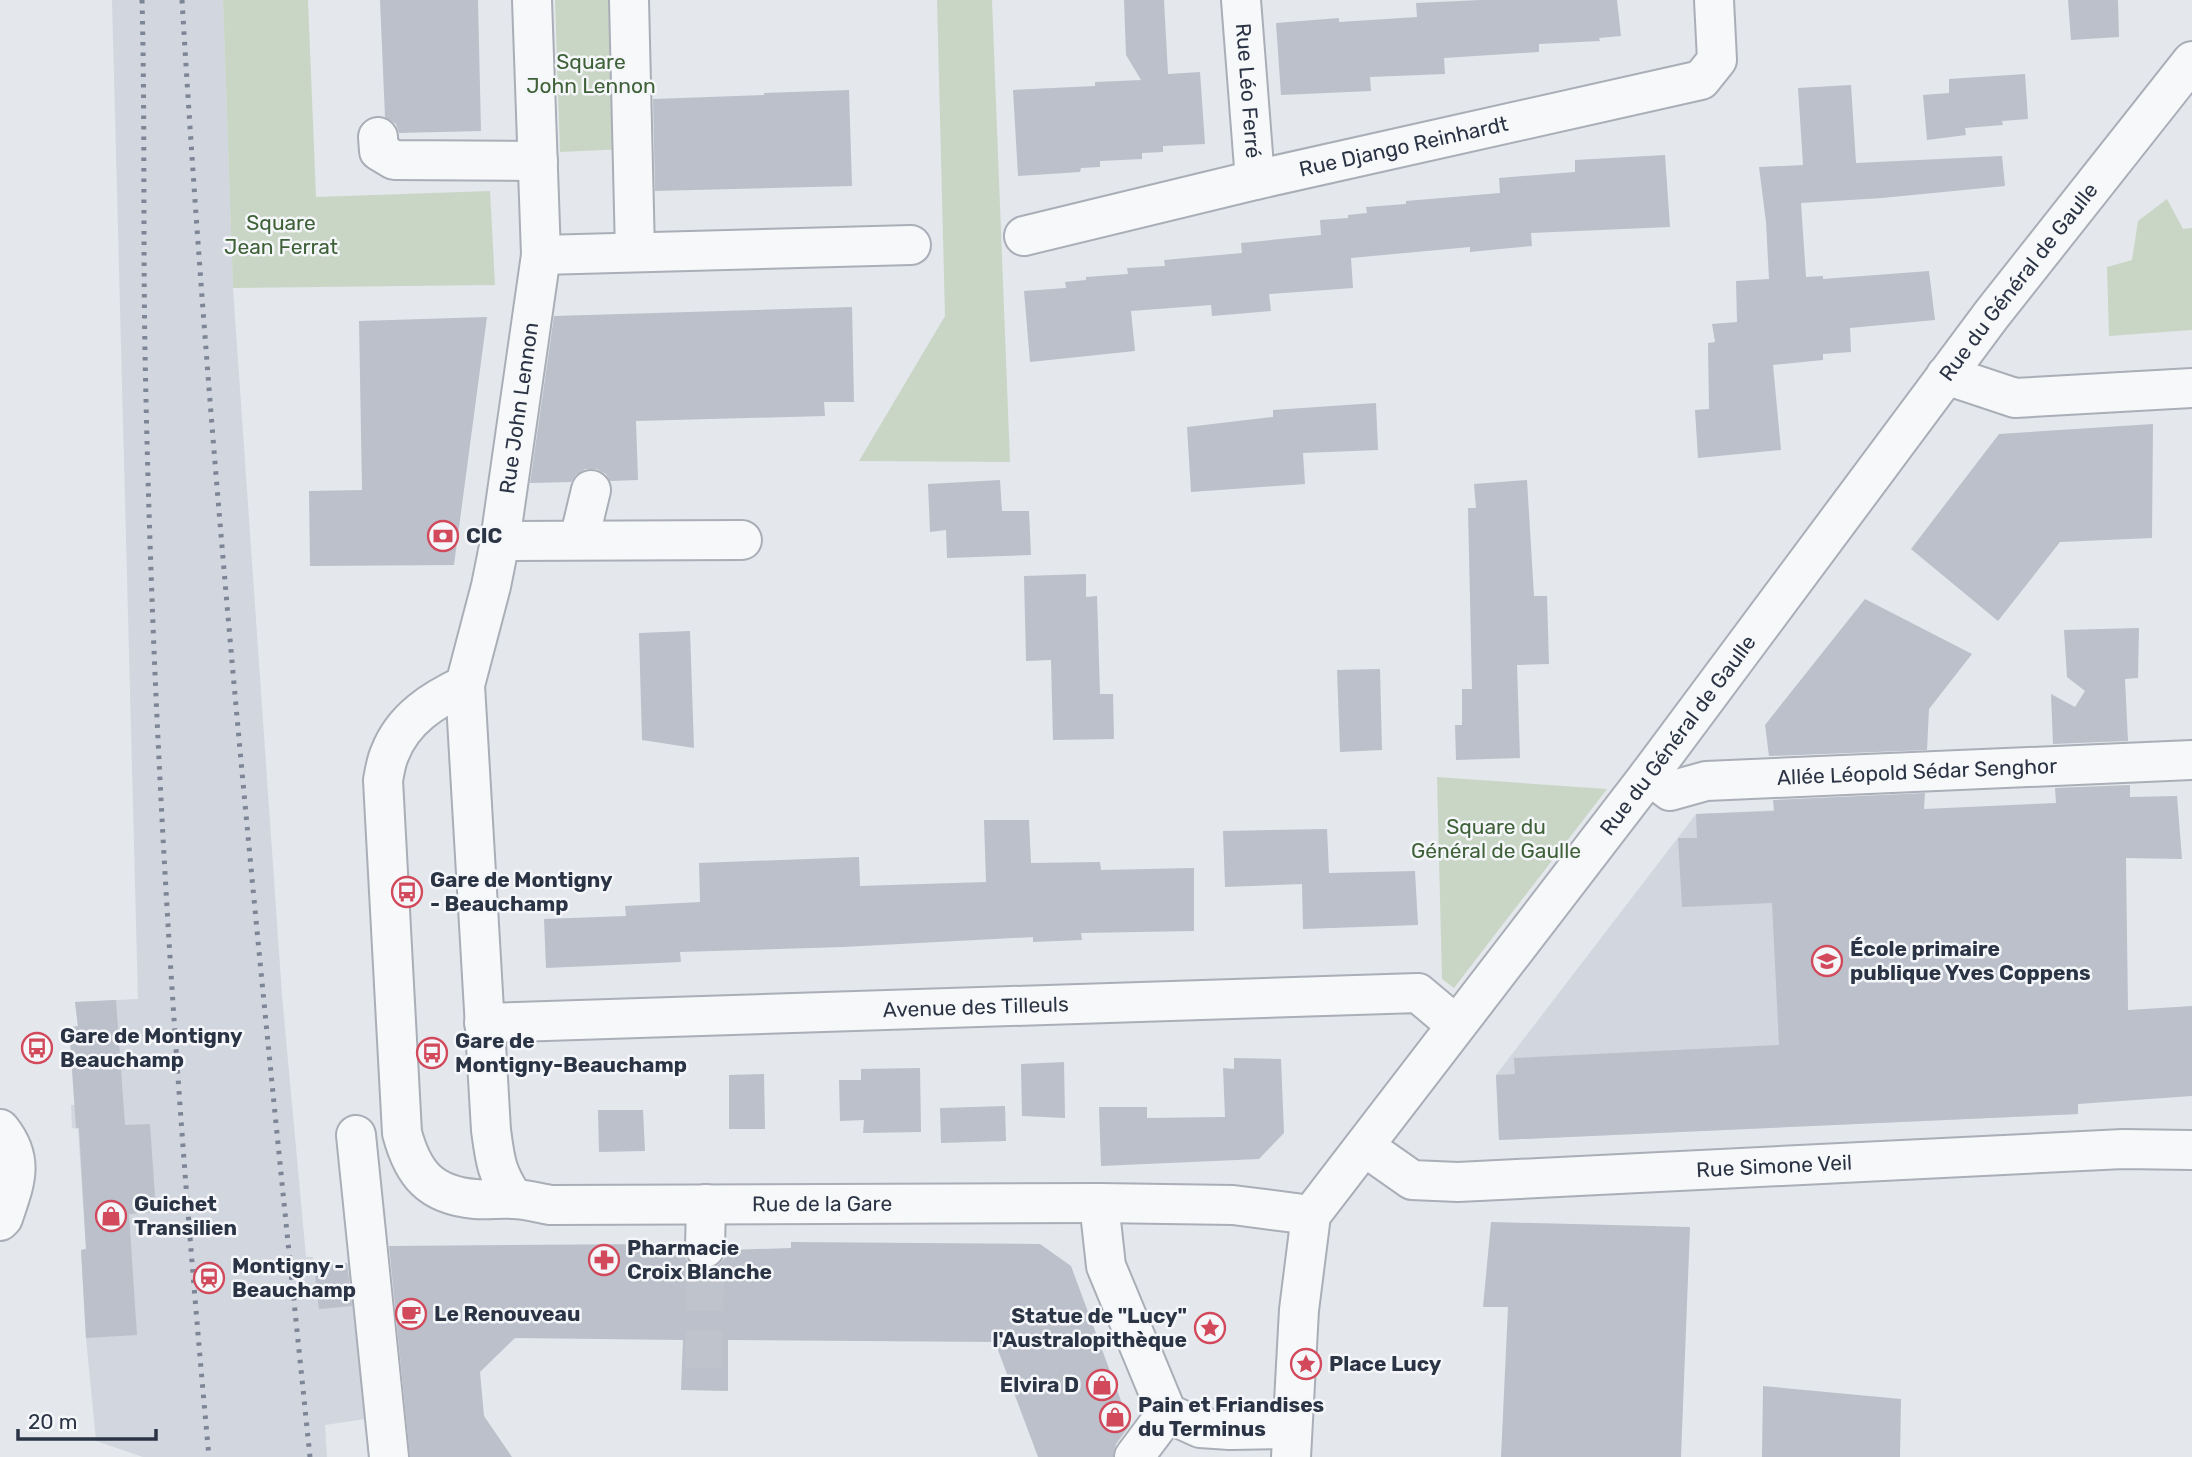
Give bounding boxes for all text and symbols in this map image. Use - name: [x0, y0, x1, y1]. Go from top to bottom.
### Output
- street label: Rue Léo Ferré: [1231, 22, 1266, 159]
- park label: Square John Lennon: [526, 49, 656, 98]
- street label: Rue Django Reinhardt: [1297, 111, 1510, 182]
- street label: Rue du Général de Gaulle: [1934, 178, 2103, 386]
- park label: Square Jean Ferrat: [224, 210, 338, 259]
- street label: Rue John Lennon: [494, 321, 543, 495]
- bank icon: CIC: [426, 519, 460, 553]
- place label: CIC: [466, 523, 503, 548]
- street label: Rue du Général de Gaulle: [1594, 630, 1761, 840]
- street label: Allée Léopold Sédar Senghor: [1776, 753, 2058, 790]
- park label: Square du Général de Gaulle: [1411, 814, 1581, 863]
- place label: Gare de Montigny - Beauchamp: [430, 867, 613, 916]
- bus stop icon: Gare de Montigny - Beauchamp: [390, 875, 424, 909]
- place label: École primaire publique Yves Coppens: [1850, 936, 2091, 985]
- school or university icon: École primaire publique Yves Coppens: [1810, 944, 1844, 978]
- street label: Avenue des Tilleuls: [882, 991, 1069, 1022]
- place label: Gare de Montigny Beauchamp: [60, 1023, 243, 1072]
- place label: Gare de Montigny-Beauchamp: [455, 1028, 687, 1077]
- bus stop icon: Gare de Montigny Beauchamp: [20, 1031, 54, 1065]
- bus stop icon: Gare de Montigny-Beauchamp: [415, 1036, 449, 1070]
- street label: Rue Simone Veil: [1696, 1149, 1853, 1182]
- place label: Guichet Transilien: [134, 1191, 237, 1240]
- street label: Rue de la Gare: [752, 1191, 892, 1216]
- shop icon: Guichet Transilien: [94, 1199, 128, 1233]
- place label: Pharmacie Croix Blanche: [627, 1235, 772, 1284]
- pharmacy icon: Pharmacie Croix Blanche: [587, 1243, 621, 1277]
- place label: Montigny - Beauchamp: [232, 1253, 356, 1302]
- station icon: Montigny - Beauchamp: [192, 1261, 226, 1295]
- cafe icon: Le Renouveau: [394, 1297, 428, 1331]
- place label: Le Renouveau: [434, 1301, 580, 1326]
- place label: Statue de "Lucy" l'Australopithèque: [993, 1303, 1187, 1352]
- place icon: Statue de "Lucy" l'Australopithèque: [1193, 1311, 1227, 1345]
- place icon: Place Lucy: [1289, 1347, 1323, 1381]
- place label: Place Lucy: [1329, 1351, 1442, 1376]
- shop icon: Elvira D: [1085, 1368, 1119, 1402]
- place label: Elvira D: [1000, 1372, 1079, 1397]
- place label: Pain et Friandises du Terminus: [1138, 1392, 1324, 1441]
- scale bar: [18, 1398, 156, 1442]
- shop icon: Pain et Friandises du Terminus: [1098, 1400, 1132, 1434]
- text: 20 m: [28, 1409, 77, 1434]

